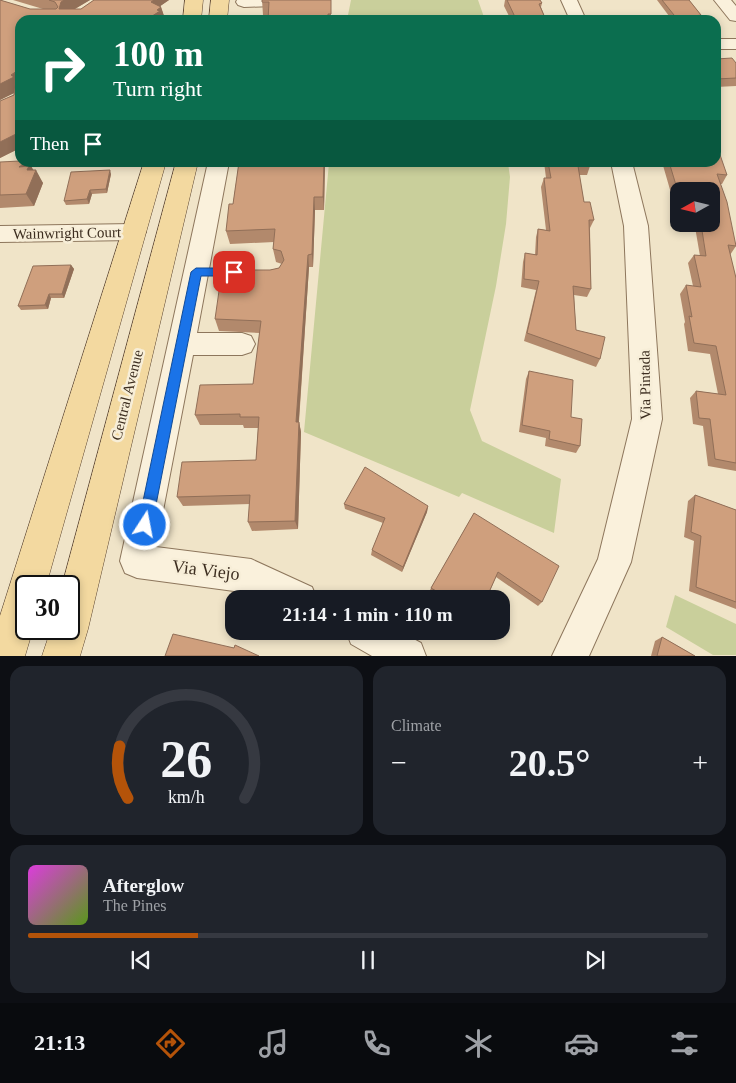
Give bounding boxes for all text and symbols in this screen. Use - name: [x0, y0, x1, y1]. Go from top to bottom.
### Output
- icon: right: [30, 35, 95, 100]
- text: 100 m: [113, 35, 203, 74]
- text: Turn right: [113, 76, 202, 101]
- icon: arrive: [79, 130, 107, 158]
- text: Then: [30, 133, 69, 154]
- north arrow: [670, 182, 720, 232]
- map controls: [670, 182, 720, 232]
- street label: Wainwright Court: [13, 224, 122, 242]
- pin: [213, 251, 255, 293]
- icon: arrive: [220, 258, 248, 286]
- street label: Central Avenue: [108, 348, 146, 442]
- street label: Via Pintada: [636, 350, 654, 420]
- position arrow: [118, 498, 170, 550]
- street label: Via Viejo: [171, 556, 241, 584]
- speed limit sign: 30: [15, 575, 80, 640]
- text: 21:14 · 1 min · 110 m: [283, 604, 452, 625]
- text: Climate: [391, 717, 442, 734]
- text: 26: [161, 731, 213, 788]
- text: 20.5°: [509, 742, 590, 784]
- text: −: [391, 747, 407, 778]
- text: +: [692, 747, 708, 778]
- text: km/h: [168, 787, 205, 807]
- text: Afterglow: [103, 875, 184, 896]
- text: The Pines: [103, 897, 167, 914]
- icon: previous: [127, 946, 155, 974]
- icon: pause: [354, 946, 382, 974]
- icon: next: [581, 946, 609, 974]
- icon: directions: [153, 1026, 188, 1061]
- icon: music: [256, 1026, 291, 1061]
- icon: phone: [359, 1026, 394, 1061]
- icon: climate: [461, 1026, 496, 1061]
- icon: car: [564, 1026, 599, 1061]
- icon: filters: [667, 1026, 702, 1061]
- text: 21:13: [34, 1030, 85, 1055]

